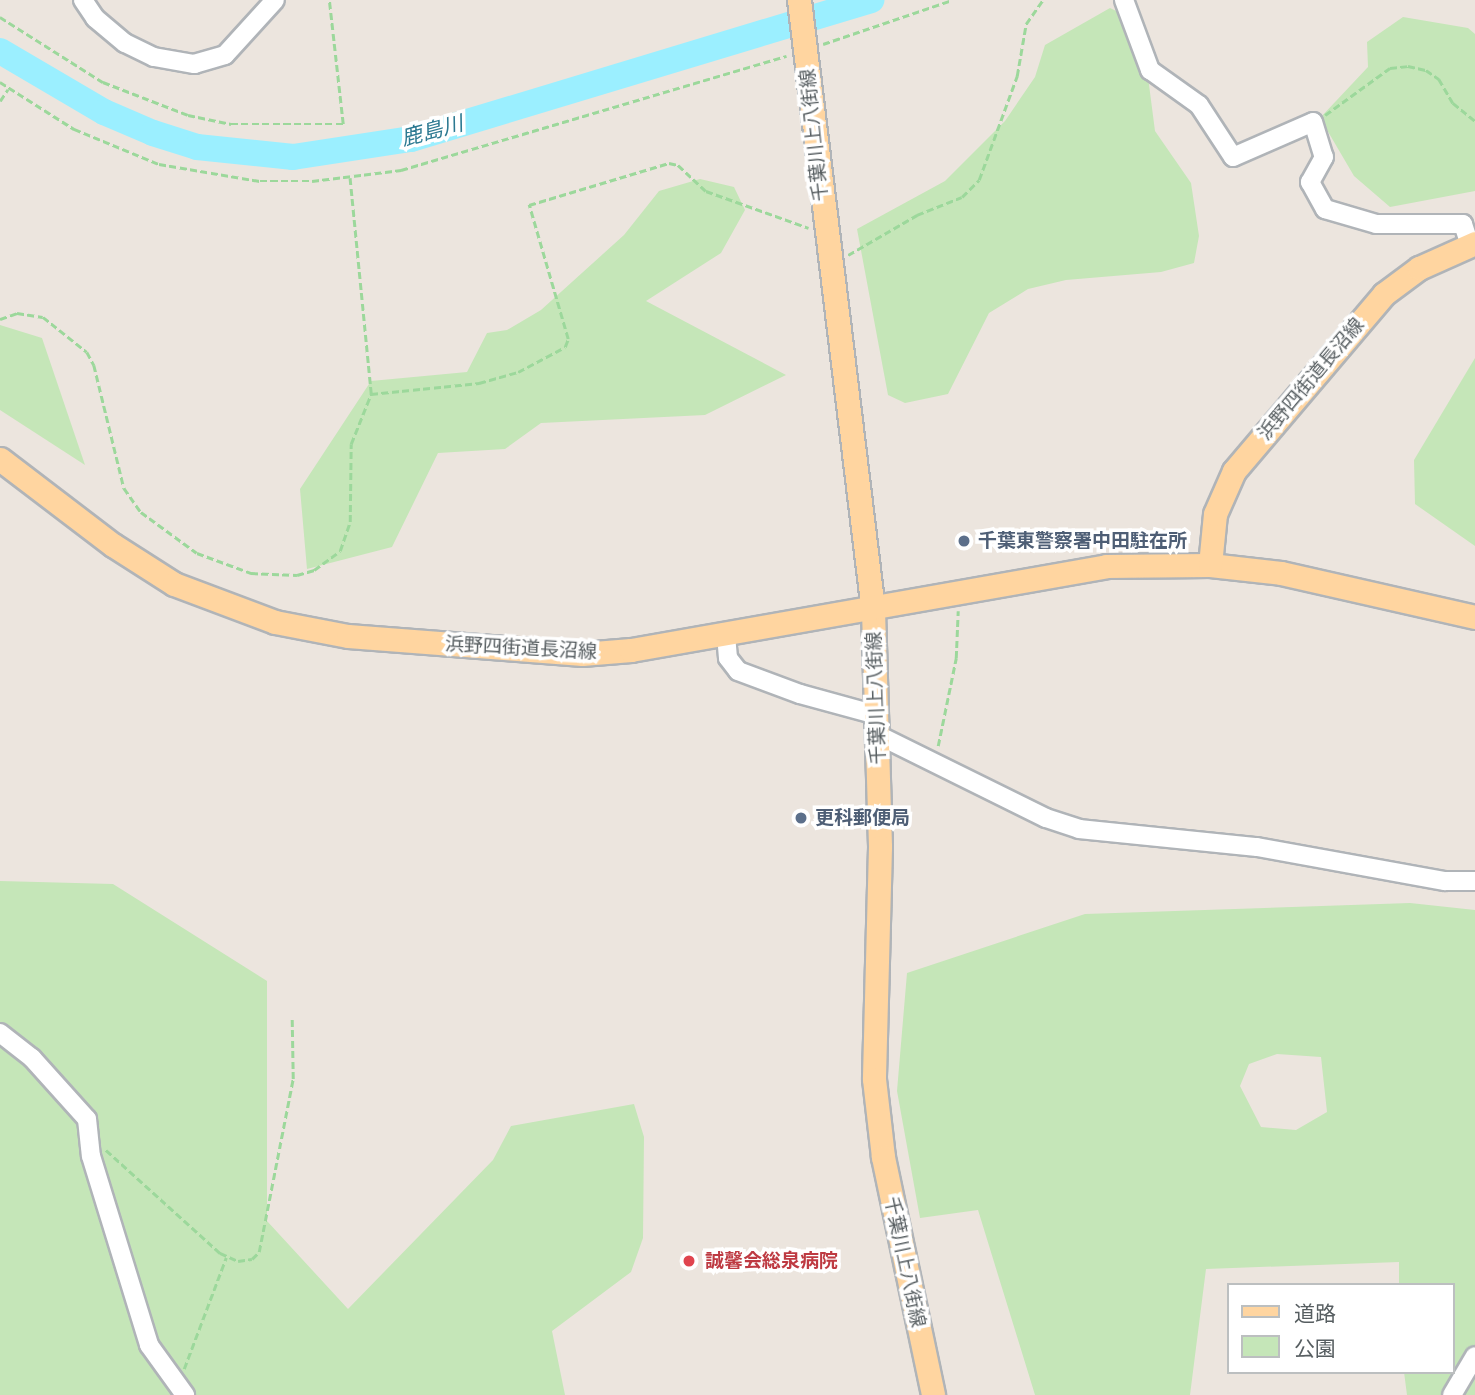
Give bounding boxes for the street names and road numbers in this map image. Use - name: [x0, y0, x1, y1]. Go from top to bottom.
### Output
- street label: 千葉川上八街線: [796, 68, 832, 202]
- street label: 浜野四街道長沼線: [1253, 313, 1369, 445]
- street label: 千葉川上八街線: [862, 631, 890, 765]
- street label: 浜野四街道長沼線: [445, 633, 597, 663]
- street label: 千葉川上八街線: [880, 1195, 930, 1329]

